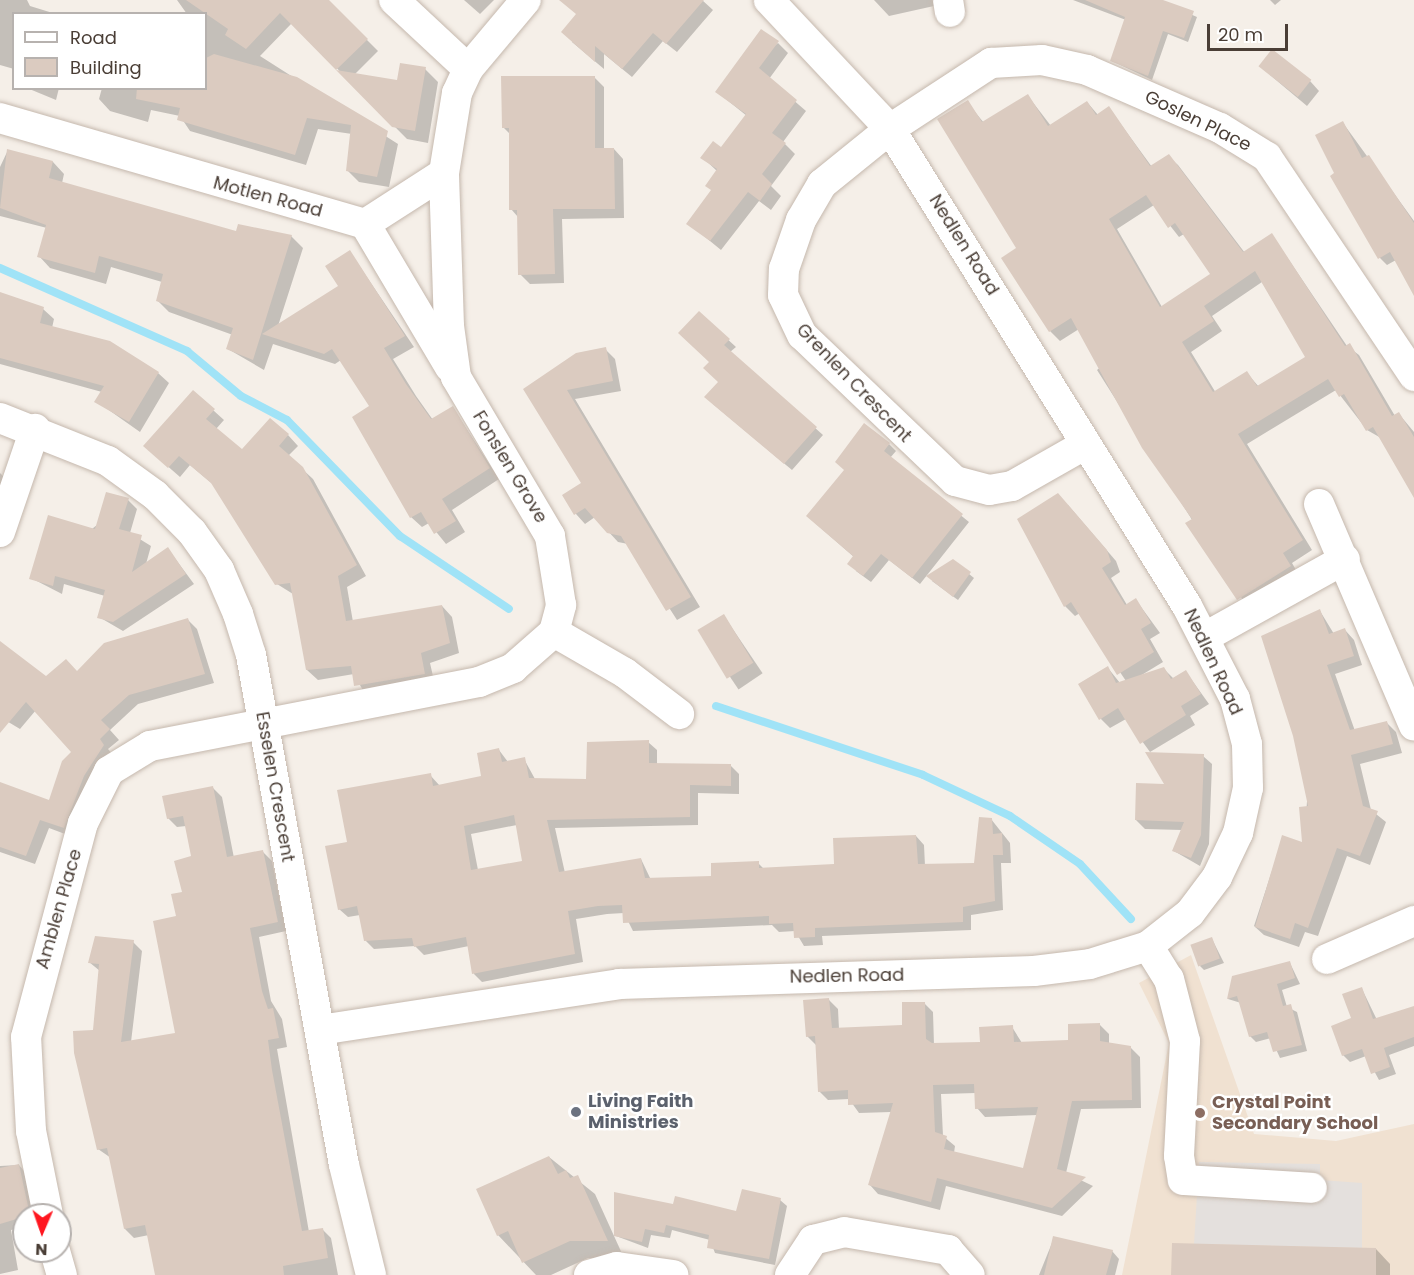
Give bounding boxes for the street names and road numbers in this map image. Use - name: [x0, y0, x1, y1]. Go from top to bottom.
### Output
- street label: Goslen Place: [1141, 86, 1255, 156]
- street label: Motlen Road: [211, 172, 325, 222]
- street label: Nedlen Road: [924, 191, 1004, 299]
- street label: Grenlen Crescent: [792, 319, 916, 447]
- street label: Fonslen Grove: [468, 407, 552, 527]
- street label: Nedlen Road: [1179, 605, 1247, 719]
- street label: Esselen Crescent: [251, 710, 299, 864]
- street label: Amblen Place: [32, 846, 86, 972]
- street label: Nedlen Road: [789, 964, 905, 988]

